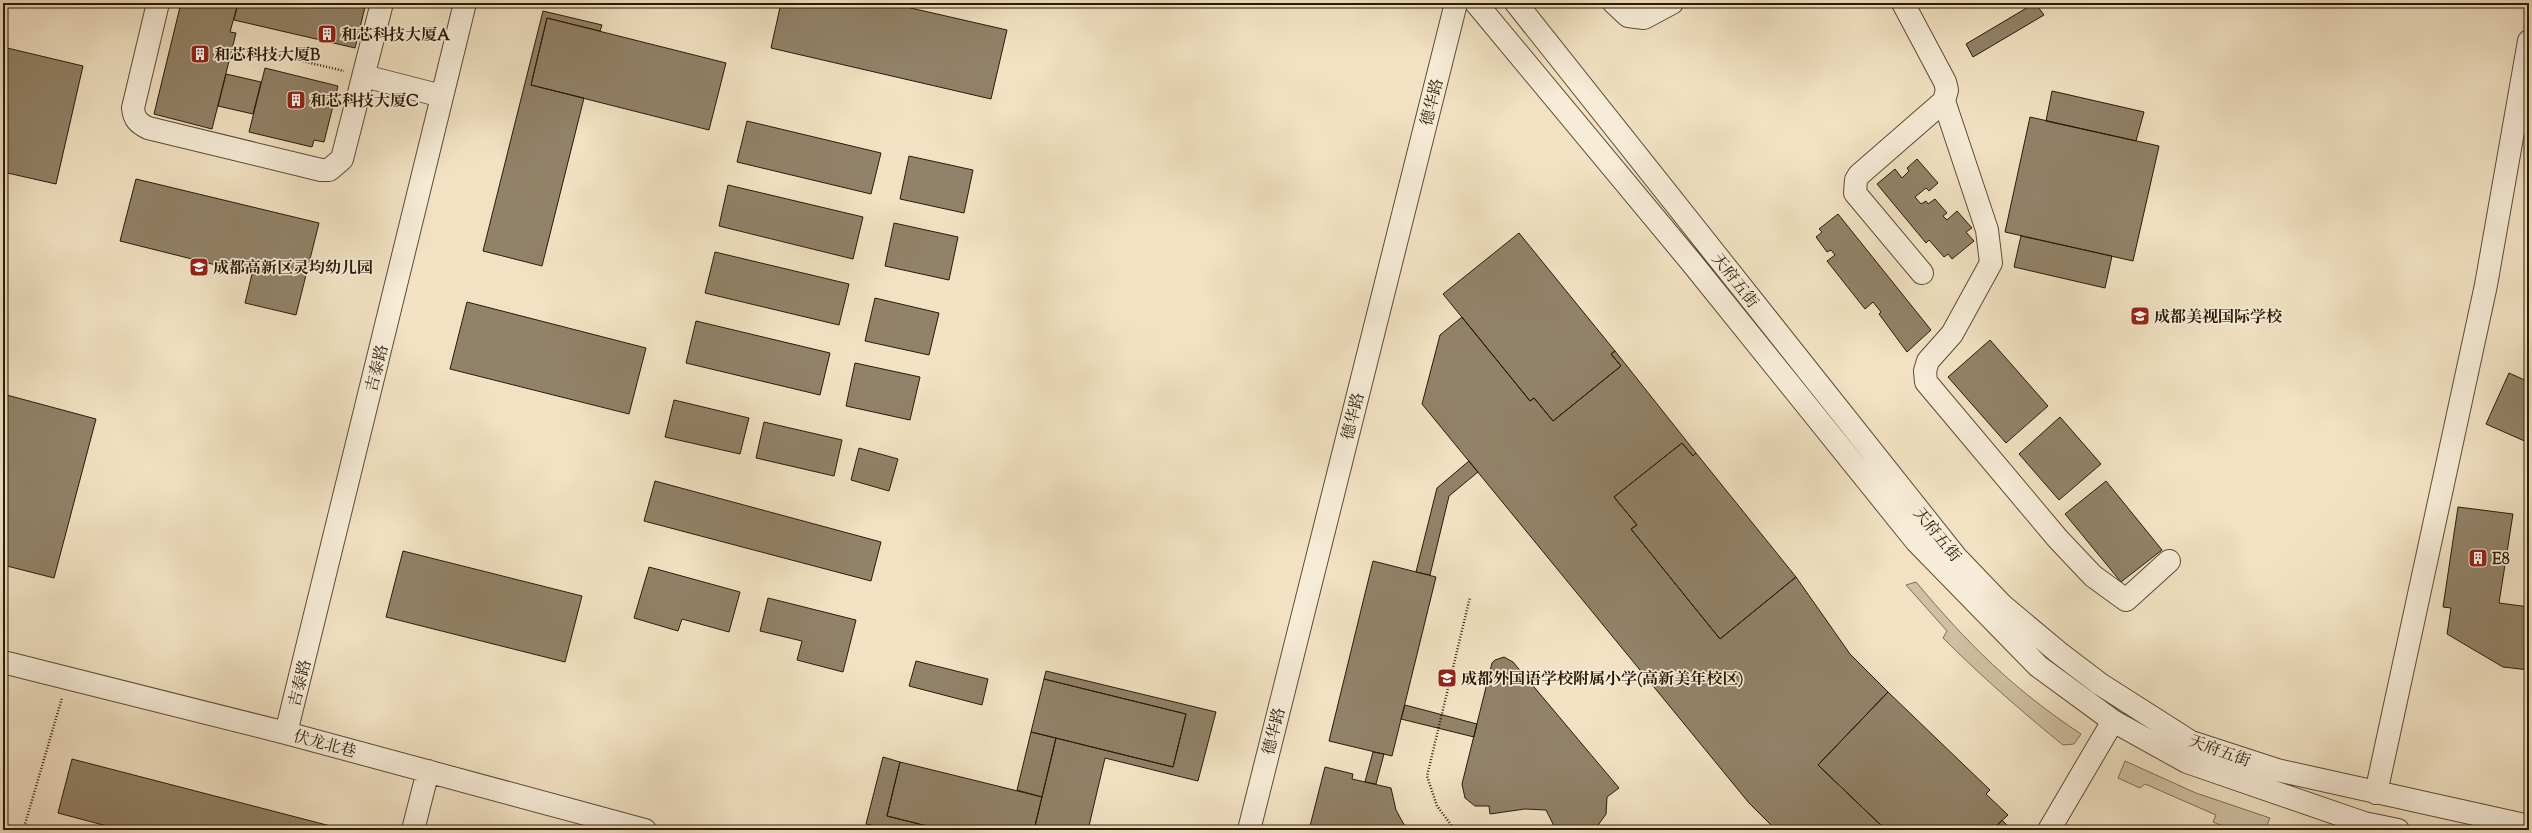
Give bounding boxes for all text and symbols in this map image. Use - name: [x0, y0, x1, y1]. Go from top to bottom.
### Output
- building icon: 和芯科技大厦A: [316, 23, 338, 45]
- place label: 和芯科技大厦A: [341, 25, 450, 48]
- building icon: 和芯科技大厦B: [189, 43, 211, 65]
- place label: 和芯科技大厦B: [214, 45, 320, 68]
- street label: 德华路: [1416, 77, 1450, 129]
- building icon: 和芯科技大厦C: [285, 89, 307, 111]
- place label: 和芯科技大厦C: [310, 91, 419, 114]
- street label: 天府五街: [1705, 249, 1763, 314]
- school or university icon: 成都高新区灵均幼儿园: [188, 256, 210, 278]
- place label: 成都高新区灵均幼儿园: [213, 258, 373, 281]
- school or university icon: 成都美视国际学校: [2129, 305, 2151, 327]
- place label: 成都美视国际学校: [2154, 307, 2282, 330]
- street label: 吉泰路: [361, 343, 395, 395]
- street label: 德华路: [1337, 391, 1371, 443]
- street label: 天府五街: [1907, 503, 1965, 568]
- building icon: E8: [2467, 547, 2489, 569]
- place label: E8: [2492, 549, 2510, 572]
- street label: 吉泰路: [284, 658, 318, 710]
- school or university icon: 成都外国语学校附属小学(高新美年校区): [1436, 667, 1458, 689]
- place label: 成都外国语学校附属小学(高新美年校区): [1461, 669, 1743, 692]
- street label: 德华路: [1258, 706, 1292, 758]
- street label: 伏龙北巷: [290, 726, 358, 765]
- street label: 天府五街: [2185, 731, 2253, 774]

